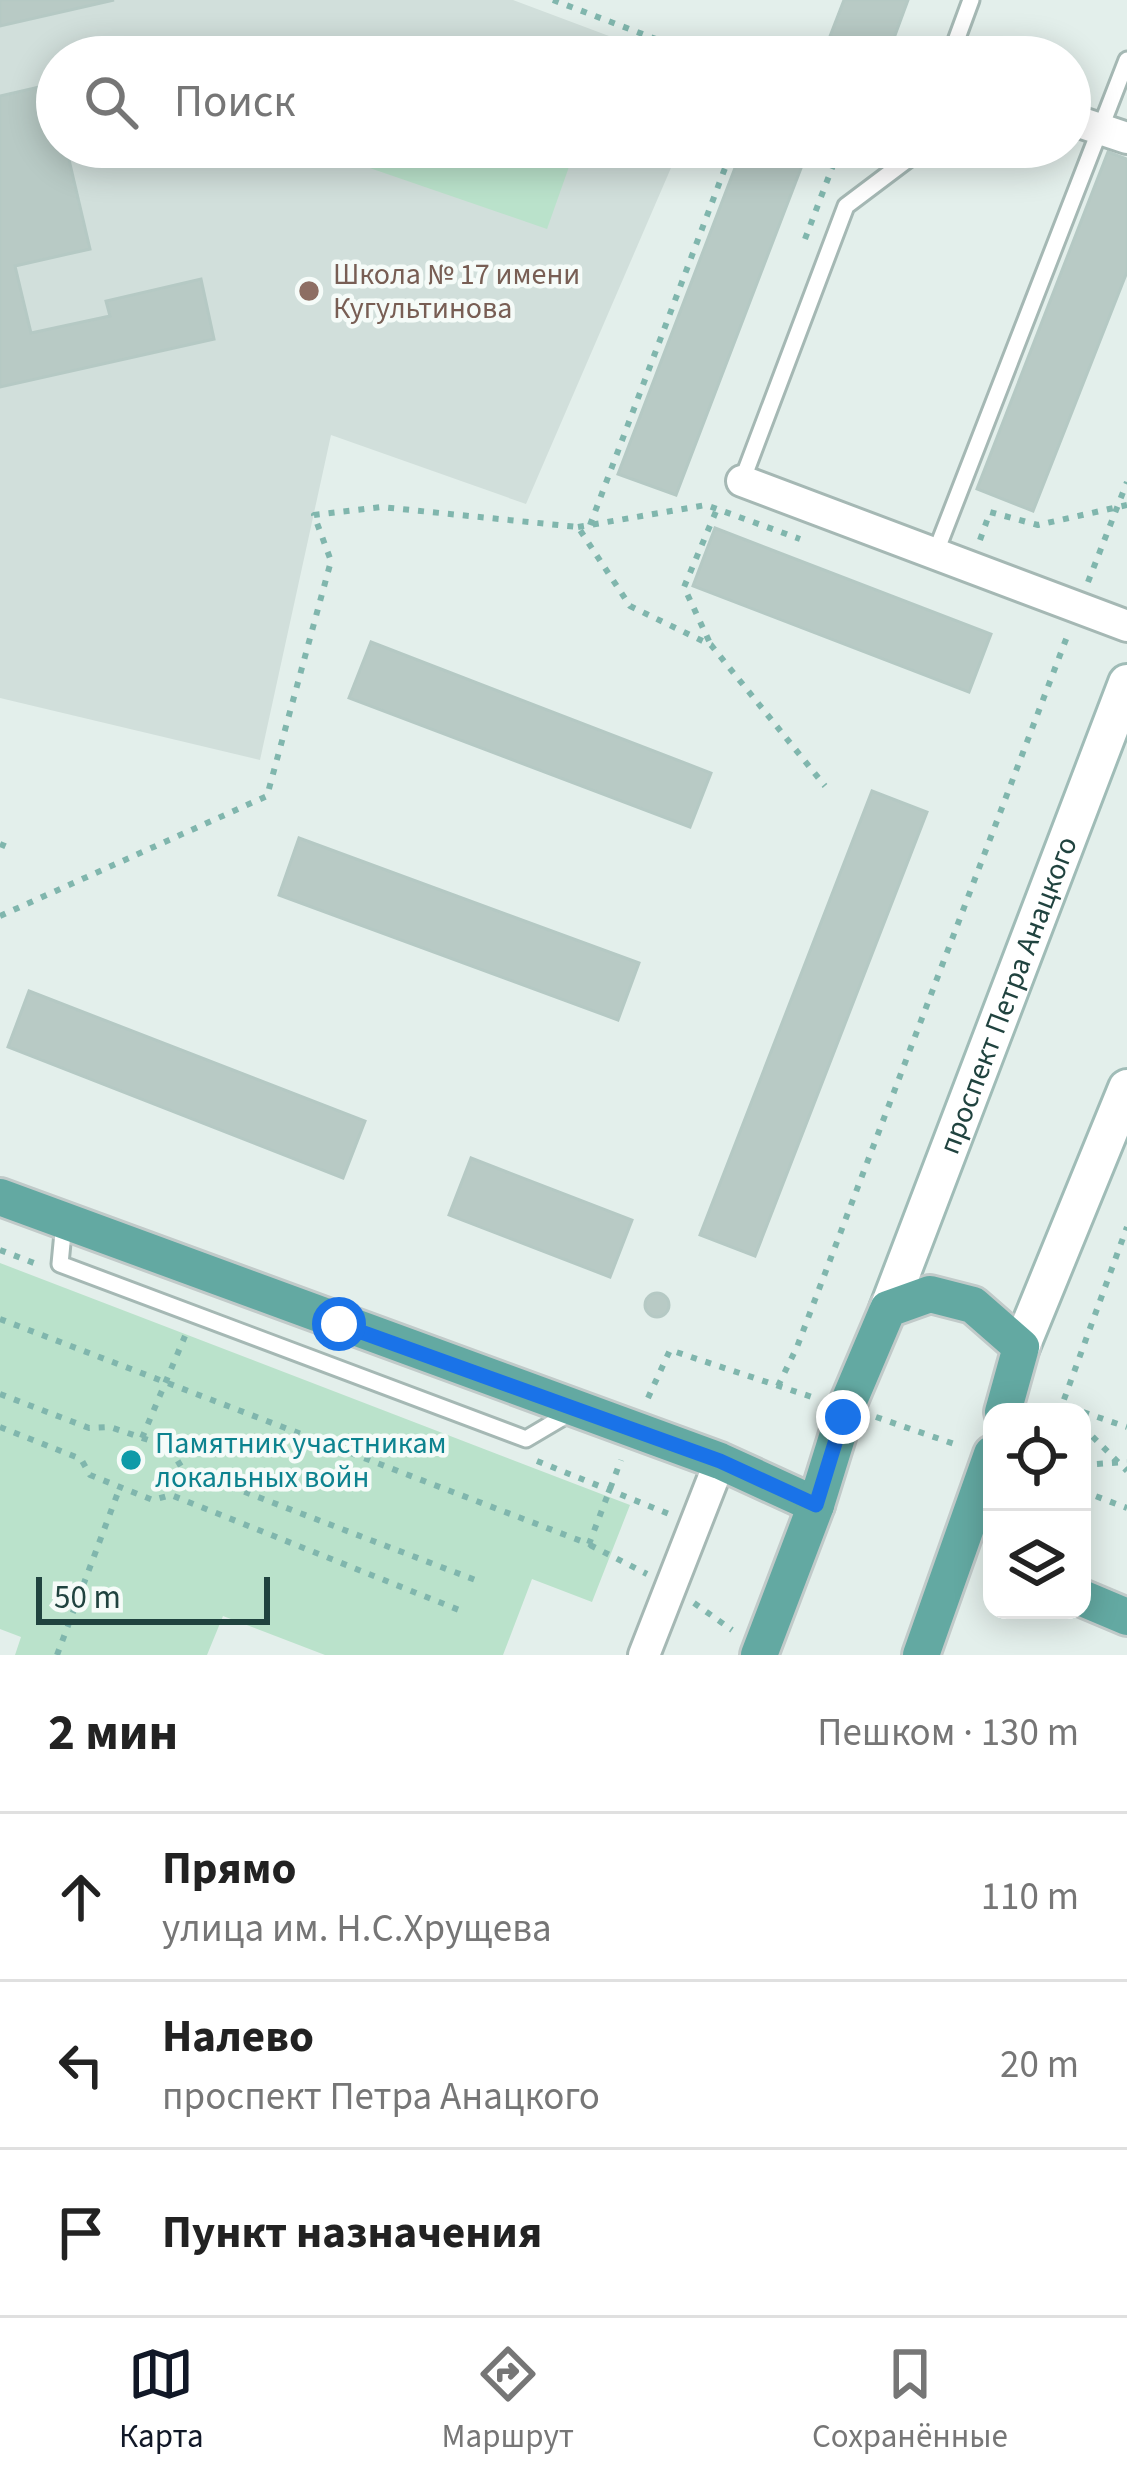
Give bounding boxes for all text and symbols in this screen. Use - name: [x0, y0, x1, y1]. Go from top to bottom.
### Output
- search box: [36, 36, 1091, 168]
- icon: search: [78, 69, 144, 135]
- text: Поиск: [174, 70, 296, 134]
- place label: Школа № 17 имени Кугультинова: [333, 253, 580, 330]
- marker: Школа № 17 имени Кугультинова: [296, 278, 322, 304]
- street label: проспект Петра Анацкого: [928, 830, 1088, 1160]
- route start: [312, 1297, 366, 1351]
- route end: [816, 1390, 870, 1444]
- map controls: [983, 1403, 1091, 1619]
- button: locate: [983, 1403, 1091, 1511]
- place label: Памятник участникам локальных войн: [155, 1422, 447, 1499]
- marker: Памятник участникам локальных войн: [118, 1447, 144, 1473]
- button: layers: [983, 1511, 1091, 1619]
- scale bar: [36, 1571, 270, 1624]
- text: 50 m: [54, 1574, 121, 1621]
- text: 2 мин: [48, 1697, 178, 1769]
- text: Пешком · 130 m: [817, 1705, 1079, 1761]
- text: Прямо: [162, 1837, 296, 1901]
- icon: ahead: [48, 1864, 114, 1930]
- text: 110 m: [981, 1869, 1079, 1925]
- text: улица им. Н.С.Хрущева: [162, 1901, 552, 1957]
- text: Налево: [162, 2005, 314, 2069]
- icon: left: [48, 2032, 114, 2098]
- text: 20 m: [1000, 2037, 1079, 2093]
- text: проспект Петра Анацкого: [162, 2069, 600, 2125]
- icon: arrive: [48, 2200, 114, 2266]
- text: Пункт назначения: [162, 2201, 542, 2265]
- tab: Карта: [119, 2341, 204, 2460]
- tab: Маршрут: [442, 2341, 574, 2460]
- tab: Сохранённые: [812, 2341, 1008, 2460]

